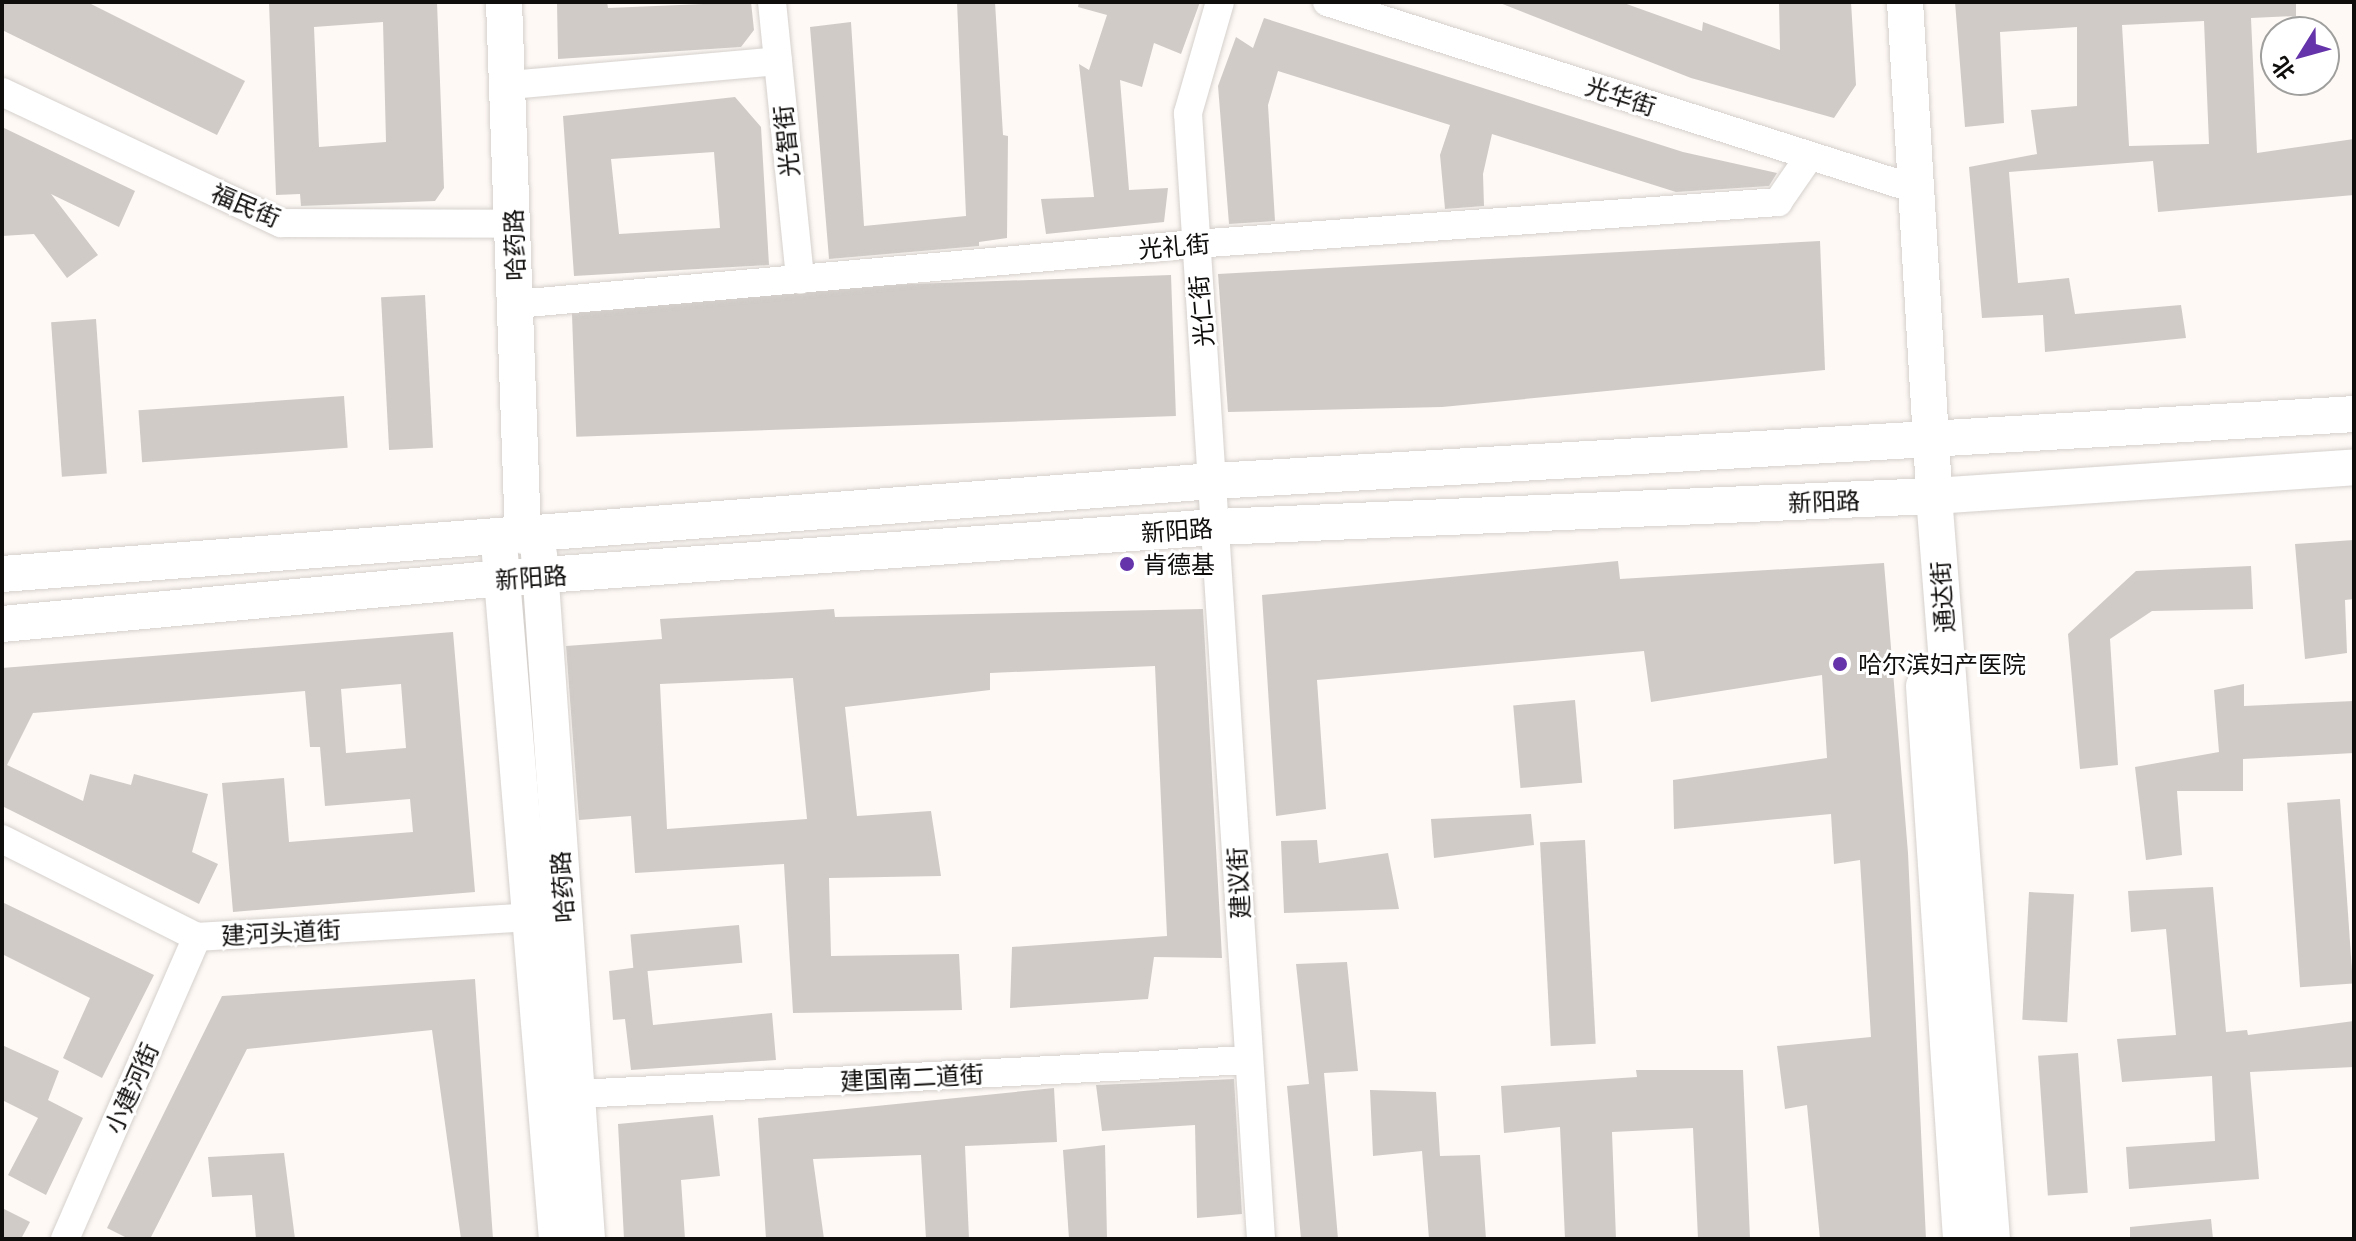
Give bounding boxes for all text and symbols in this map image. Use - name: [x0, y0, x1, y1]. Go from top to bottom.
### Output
- north arrow: [2260, 16, 2340, 96]
- text: 北: [2264, 51, 2301, 87]
- street label: 光华街: [1582, 71, 1660, 121]
- street label: 光智街: [768, 104, 804, 178]
- street label: 福民街: [207, 178, 285, 232]
- street label: 哈药路: [498, 209, 530, 281]
- street label: 光礼街: [1137, 229, 1211, 263]
- street label: 光仁街: [1184, 274, 1218, 348]
- street label: 新阳路: [1788, 485, 1860, 517]
- street label: 新阳路: [1140, 513, 1214, 547]
- place label: 肯德基: [1143, 550, 1215, 578]
- marker: 肯德基: [1118, 555, 1136, 573]
- street label: 新阳路: [494, 560, 568, 594]
- street label: 通达街: [1925, 560, 1959, 634]
- place label: 哈尔滨妇产医院: [1858, 650, 2026, 678]
- marker: 哈尔滨妇产医院: [1829, 653, 1851, 675]
- street label: 建议街: [1222, 846, 1254, 920]
- street label: 哈药路: [545, 850, 579, 924]
- street label: 建河头道街: [220, 914, 342, 950]
- street label: 小建河街: [98, 1038, 164, 1138]
- street label: 建国南二道街: [839, 1059, 985, 1095]

